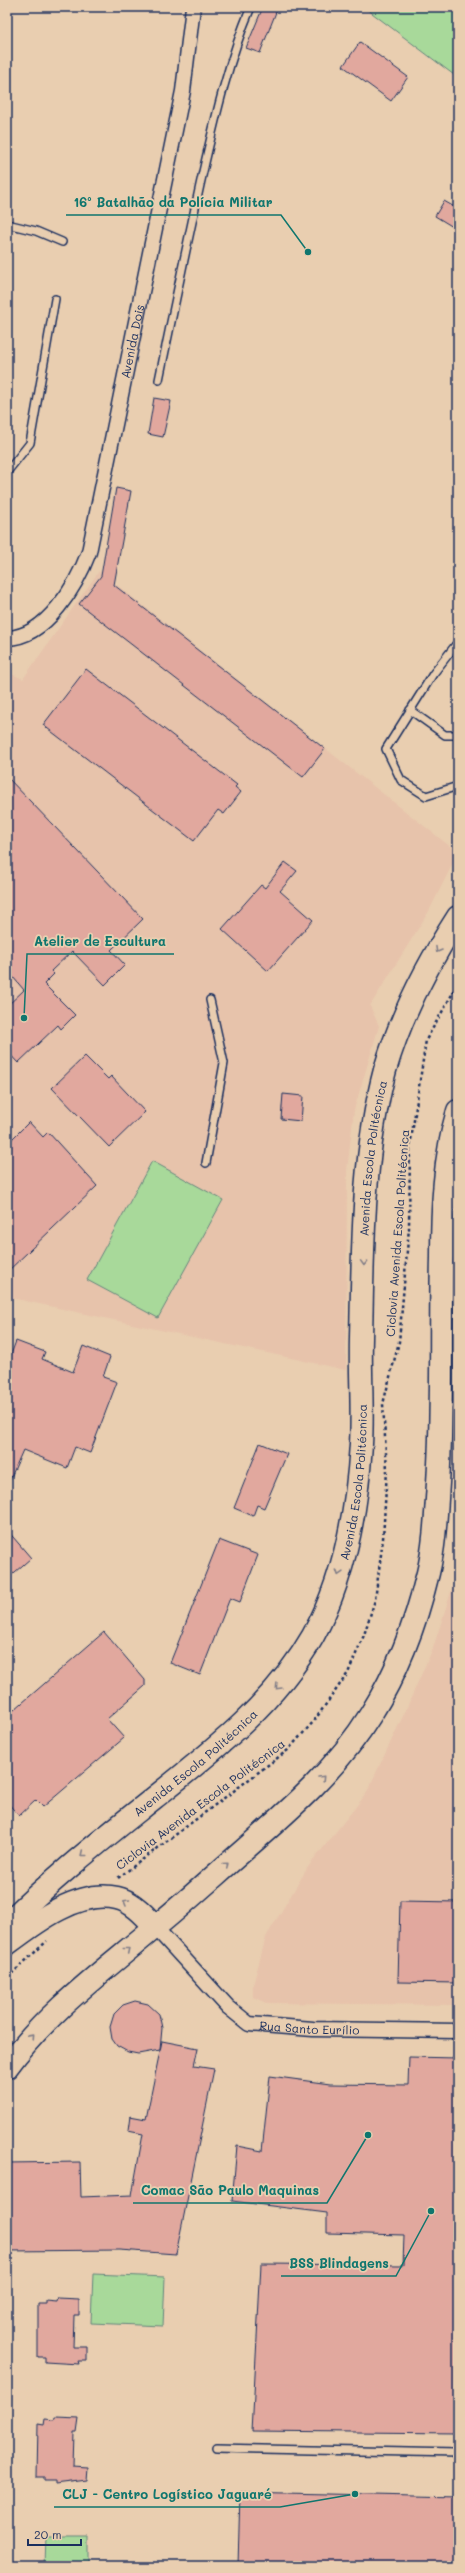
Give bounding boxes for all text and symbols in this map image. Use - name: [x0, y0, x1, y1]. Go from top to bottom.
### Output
- callout: 16º Batalhão da Polícia Militar: [66, 190, 281, 215]
- text: 16º Batalhão da Polícia Militar: [73, 193, 273, 210]
- street label: Avenida Dois: [117, 303, 147, 380]
- callout: Atelier de Escultura: [27, 929, 174, 954]
- text: Atelier de Escultura: [34, 932, 166, 949]
- one-way arrow: [436, 946, 443, 953]
- street label: Avenida Escola Politécnica: [355, 1079, 390, 1237]
- street label: Ciclovia Avenida Escola Politécnica: [382, 1129, 412, 1337]
- one-way arrow: [360, 1260, 368, 1266]
- street label: Avenida Escola Politécnica: [336, 1404, 370, 1562]
- one-way arrow: [335, 1569, 344, 1576]
- one-way arrow: [275, 1682, 283, 1690]
- street label: Avenida Escola Politécnica: [130, 1706, 260, 1820]
- street label: Ciclovia Avenida Escola Politécnica: [112, 1735, 288, 1873]
- one-way arrow: [317, 1775, 324, 1782]
- one-way arrow: [81, 1850, 88, 1857]
- one-way arrow: [221, 1863, 229, 1870]
- one-way arrow: [123, 1900, 130, 1907]
- one-way arrow: [123, 1947, 130, 1954]
- street label: Rua Santo Eurílio: [259, 2017, 360, 2038]
- one-way arrow: [26, 2033, 33, 2041]
- callout: Comac São Paulo Maquinas: [133, 2178, 327, 2203]
- text: Comac São Paulo Maquinas: [141, 2181, 319, 2198]
- callout: BSS Blindagens: [281, 2251, 396, 2276]
- text: BSS Blindagens: [289, 2254, 389, 2271]
- callout: CLJ - Centro Logístico Jaguaré: [54, 2482, 280, 2507]
- text: CLJ - Centro Logístico Jaguaré: [62, 2485, 272, 2502]
- scale bar: [28, 2521, 81, 2547]
- text: 20 m: [34, 2526, 62, 2542]

